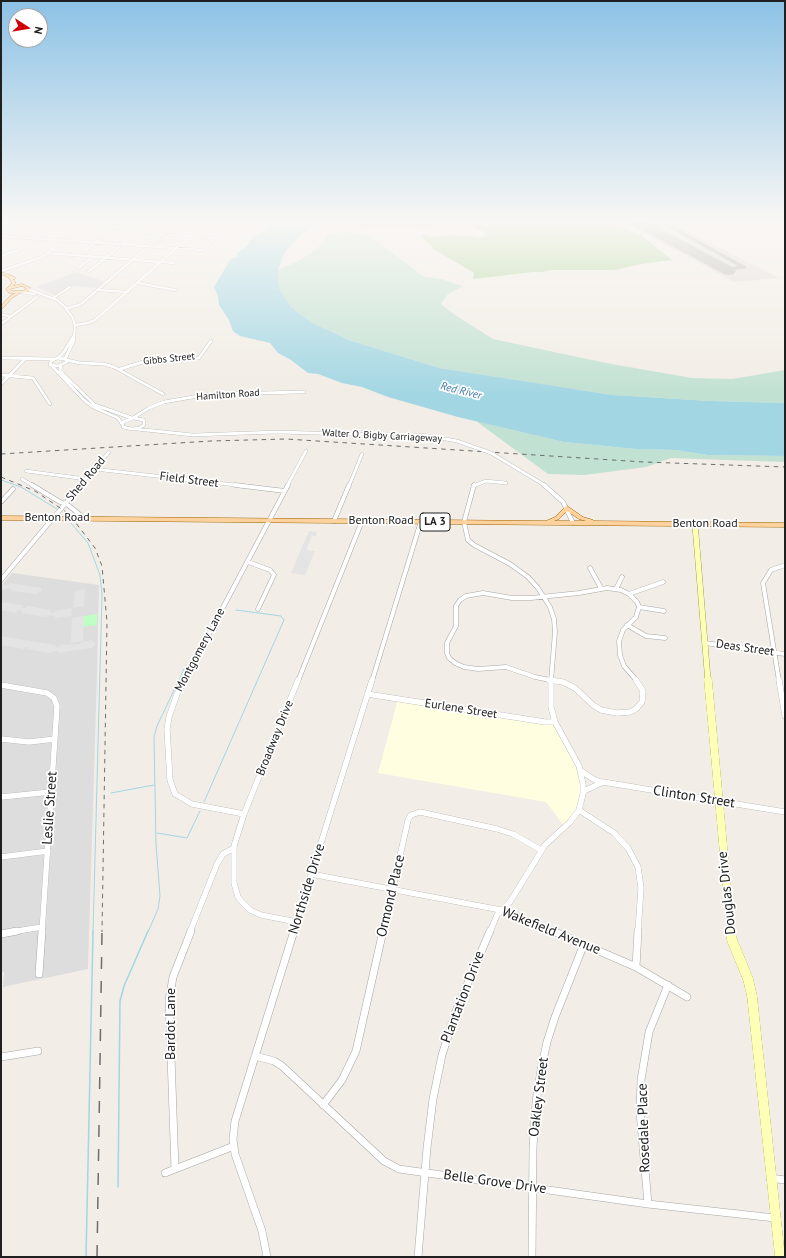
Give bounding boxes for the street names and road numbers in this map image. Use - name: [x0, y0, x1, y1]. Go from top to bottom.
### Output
- street label: Gibbs Street: [143, 350, 195, 368]
- street label: Hamilton Road: [196, 387, 260, 403]
- street label: Walter O. Bigby Carriageway: [322, 427, 442, 445]
- street label: Shed Road: [63, 454, 109, 504]
- street label: Field Street: [159, 469, 219, 491]
- street label: Benton Road: [24, 511, 90, 525]
- road number: LA 3: [420, 513, 450, 531]
- street label: Benton Road: [348, 514, 414, 528]
- street label: Benton Road: [672, 517, 738, 531]
- street label: Montgomery Lane: [172, 606, 228, 694]
- street label: Deas Street: [715, 637, 775, 659]
- street label: Eurlene Street: [424, 696, 498, 722]
- street label: Broadway Drive: [253, 698, 297, 778]
- street label: Leslie Street: [39, 771, 61, 845]
- street label: Clinton Street: [652, 782, 736, 812]
- street label: Northside Drive: [285, 842, 329, 936]
- street label: Douglas Drive: [714, 850, 740, 936]
- street label: Ormond Place: [373, 853, 409, 939]
- street label: Wakefield Avenue: [499, 903, 603, 959]
- street label: Plantation Drive: [438, 949, 488, 1045]
- street label: Bardot Lane: [163, 988, 179, 1060]
- street label: Oakley Street: [526, 1056, 552, 1138]
- street label: Rosedale Place: [634, 1083, 654, 1173]
- street label: Belle Grove Drive: [442, 1166, 548, 1198]

